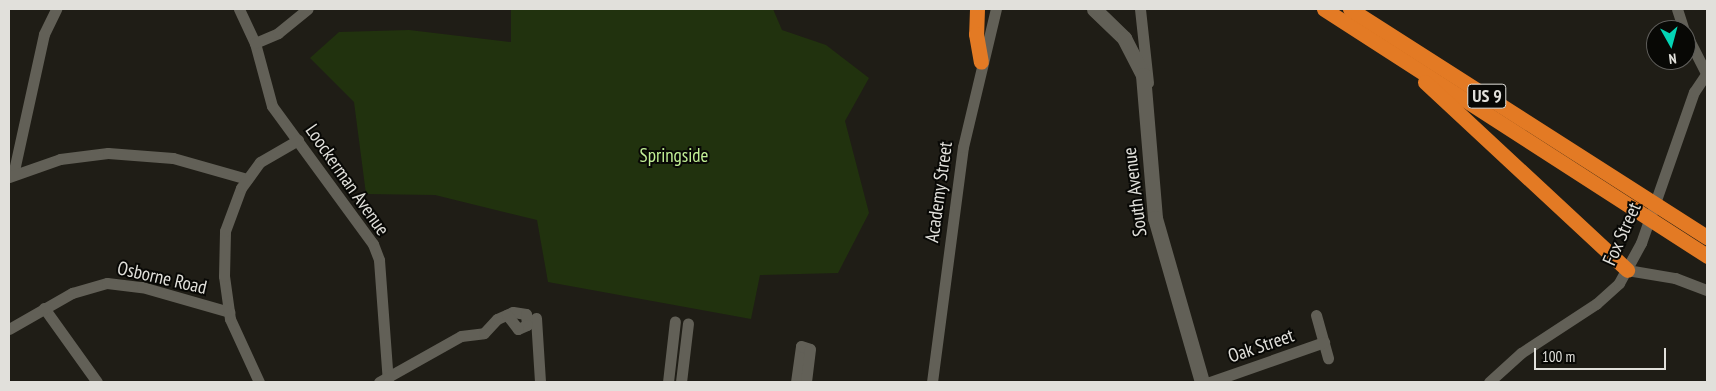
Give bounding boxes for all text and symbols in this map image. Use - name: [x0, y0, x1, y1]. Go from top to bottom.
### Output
- north arrow: [1646, 20, 1696, 70]
- text: N: [1668, 50, 1678, 68]
- road number: US 9: [1467, 80, 1507, 112]
- street label: Loockerman Avenue: [300, 120, 394, 240]
- street label: Academy Street: [921, 140, 957, 244]
- park label: Springside: [640, 145, 708, 167]
- street label: South Avenue: [1118, 146, 1152, 238]
- street label: Fox Street: [1598, 199, 1646, 269]
- street label: Osborne Road: [115, 257, 209, 299]
- street label: Oak Street: [1225, 324, 1297, 368]
- scale bar: [1536, 338, 1668, 370]
- text: 100 m: [1542, 347, 1575, 366]

